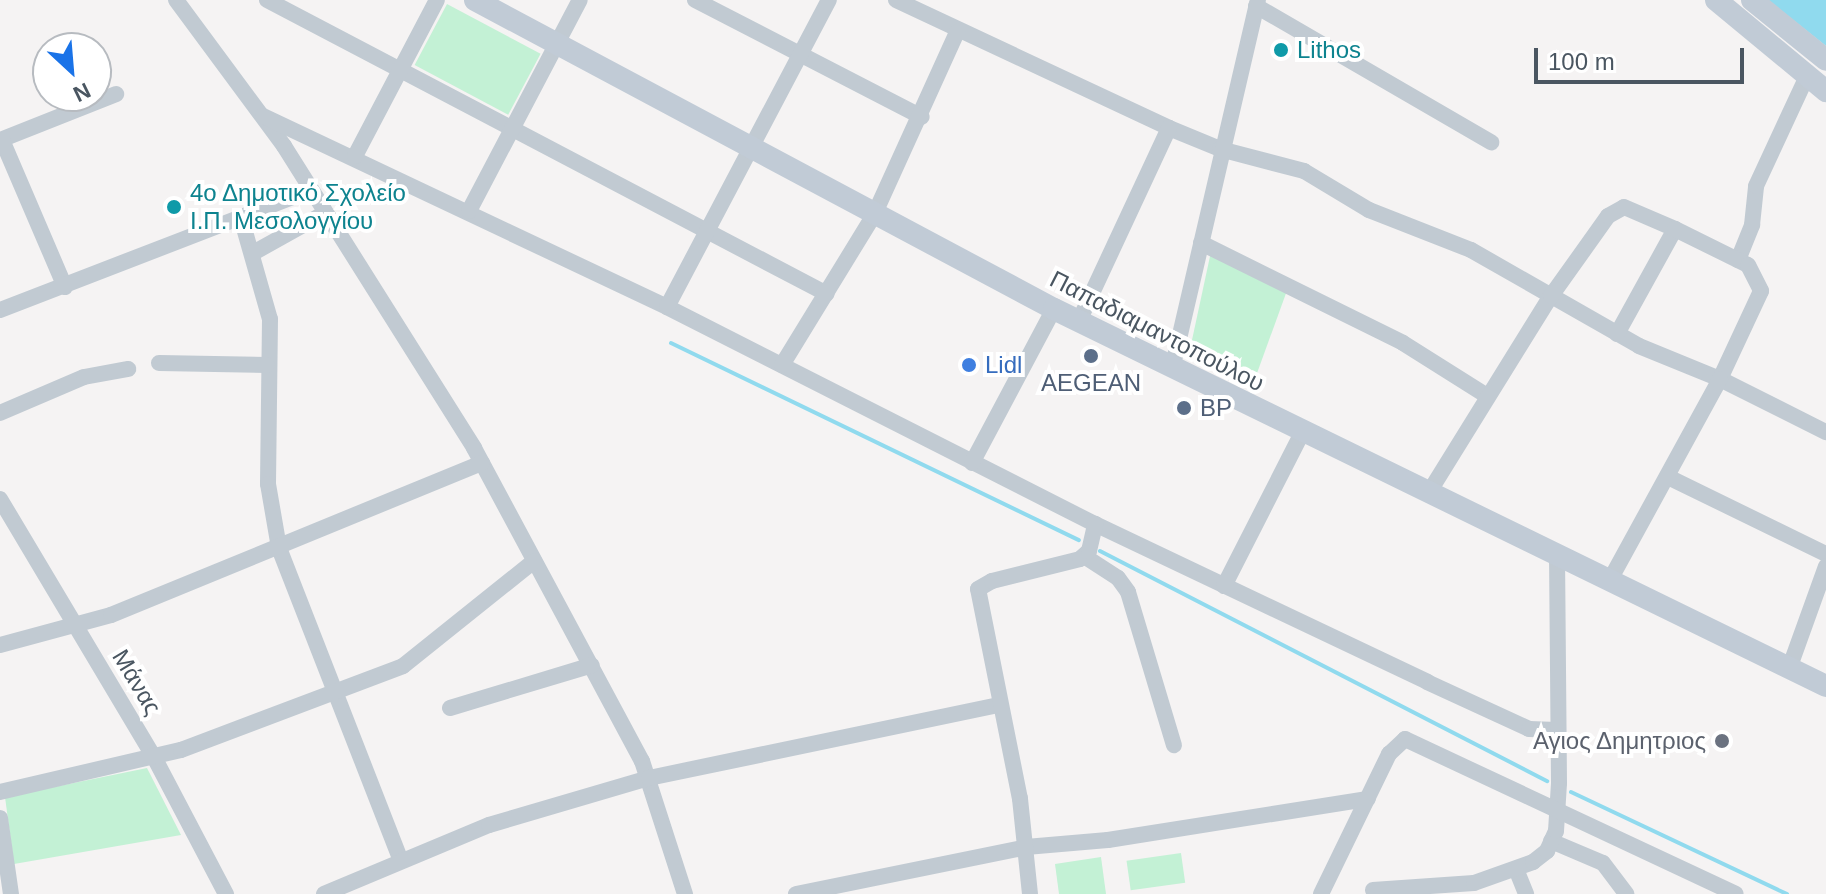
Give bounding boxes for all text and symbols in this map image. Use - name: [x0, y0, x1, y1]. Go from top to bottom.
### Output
- north arrow: [32, 32, 112, 112]
- scale bar: [1538, 32, 1748, 82]
- place label: Lithos: [1297, 36, 1361, 64]
- marker: Lithos: [1272, 41, 1290, 59]
- text: 100 m: [1548, 48, 1615, 75]
- text: N: [69, 78, 94, 107]
- place label: 4ο Δημοτικό Σχολείο Ι.Π. Μεσολογγίου: [190, 179, 407, 235]
- marker: 4ο Δημοτικό Σχολείο Ι.Π. Μεσολογγίου: [165, 198, 183, 216]
- street label: Παπαδιαμαντοπούλου: [1045, 264, 1269, 398]
- marker: AEGEAN: [1082, 347, 1100, 365]
- place label: Lidl: [985, 351, 1022, 379]
- marker: Lidl: [960, 356, 978, 374]
- place label: AEGEAN: [1041, 369, 1141, 397]
- place label: BP: [1200, 394, 1232, 422]
- marker: BP: [1175, 399, 1193, 417]
- street label: Μάνας: [106, 644, 168, 720]
- place label: Αγιος Δημητριος: [1532, 727, 1706, 755]
- marker: Αγιος Δημητριος: [1713, 732, 1731, 750]

